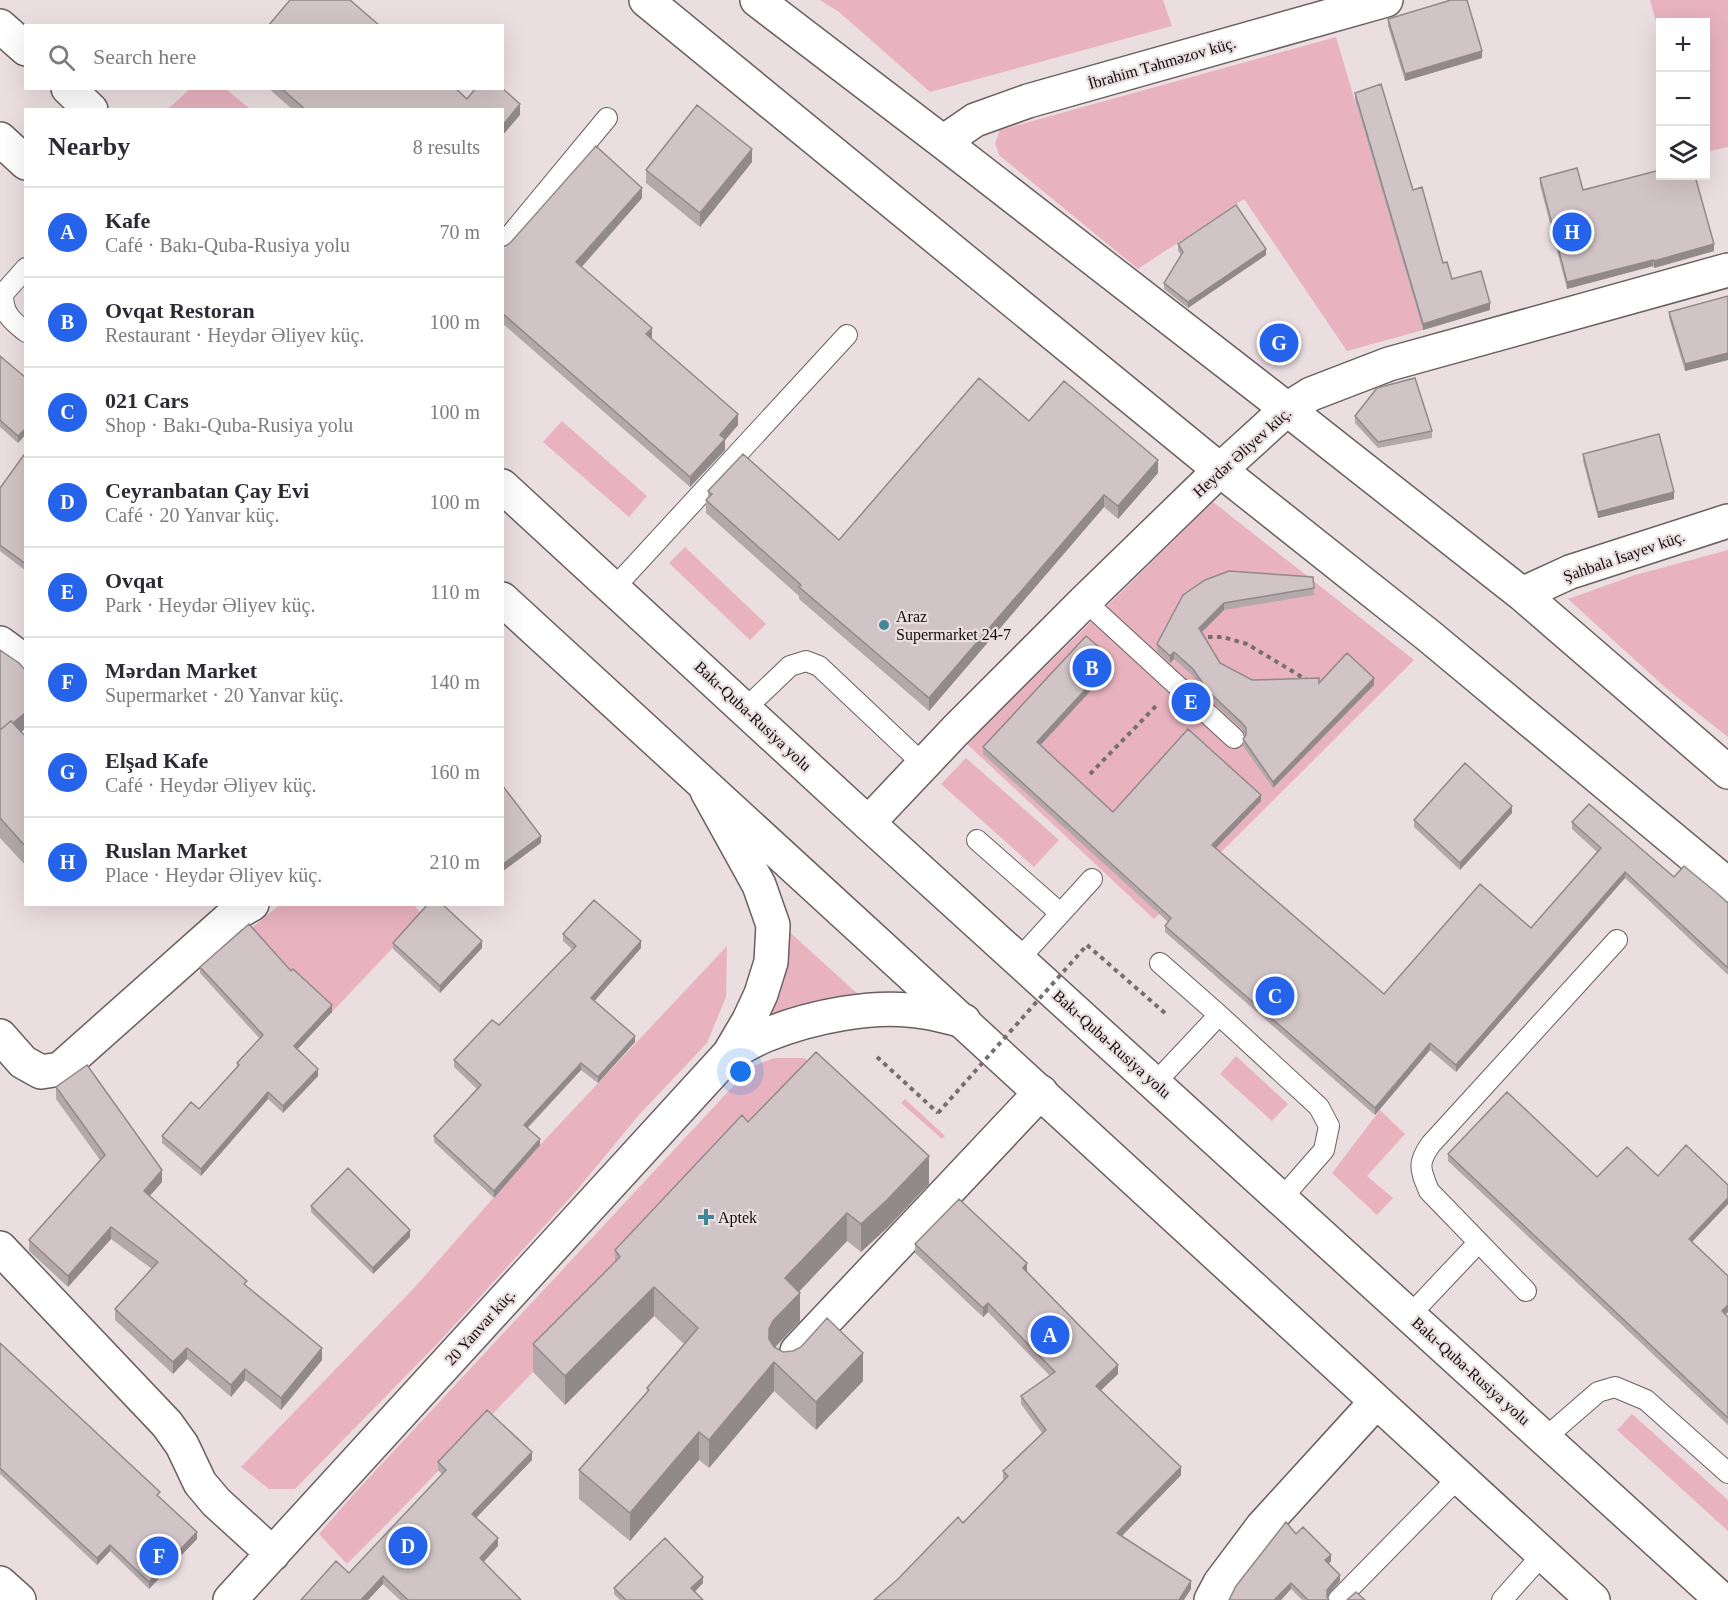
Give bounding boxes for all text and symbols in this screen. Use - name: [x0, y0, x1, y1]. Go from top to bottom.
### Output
- map controls: [1656, 18, 1710, 180]
- button: +: [1656, 18, 1710, 72]
- search box: [24, 24, 504, 90]
- street label: İbrahim Təhməzov küç.: [1086, 34, 1238, 93]
- icon: search: [45, 41, 78, 74]
- text: Search here: [93, 44, 196, 69]
- button: −: [1656, 72, 1710, 126]
- button: layers: [1656, 126, 1710, 180]
- text: Nearby: [48, 132, 130, 161]
- text: 8 results: [413, 136, 480, 158]
- text: Kafe: [105, 208, 150, 233]
- pin: H: [1552, 210, 1592, 254]
- text: A: [60, 221, 75, 243]
- text: 70 m: [439, 221, 480, 243]
- text: Café · Bakı-Quba-Rusiya yolu: [105, 234, 350, 256]
- text: Ovqat Restoran: [105, 298, 255, 323]
- text: B: [61, 311, 74, 333]
- text: 100 m: [429, 311, 480, 333]
- pin: G: [1260, 320, 1298, 366]
- text: Restaurant · Heydər Əliyev küç.: [105, 324, 364, 346]
- text: 021 Cars: [105, 388, 189, 413]
- text: C: [60, 401, 75, 423]
- text: 100 m: [429, 401, 480, 423]
- street label: Heydər Əliyev küç.: [1190, 404, 1295, 501]
- text: Shop · Bakı-Quba-Rusiya yolu: [105, 414, 353, 436]
- text: Ceyranbatan Çay Evi: [105, 478, 309, 503]
- text: D: [60, 491, 75, 513]
- text: 100 m: [429, 491, 480, 513]
- text: Café · 20 Yanvar küç.: [105, 504, 279, 526]
- street label: Şahbala İsayev küç.: [1561, 527, 1687, 586]
- text: Ovqat: [105, 568, 164, 593]
- text: E: [61, 581, 74, 603]
- text: 110 m: [430, 581, 480, 603]
- text: Park · Heydər Əliyev küç.: [105, 594, 316, 616]
- place label: Araz Supermarket 24-7: [896, 608, 1011, 644]
- marker: Araz Supermarket 24-7: [877, 618, 891, 632]
- pin: B: [1072, 646, 1112, 690]
- text: Mərdan Market: [105, 658, 257, 683]
- street label: Bakı-Quba-Rusiya yolu: [691, 658, 815, 775]
- text: F: [61, 671, 74, 693]
- text: 140 m: [429, 671, 480, 693]
- pin: E: [1172, 680, 1210, 724]
- text: Supermarket · 20 Yanvar küç.: [105, 684, 344, 706]
- text: Elşad Kafe: [105, 748, 208, 773]
- text: G: [60, 761, 75, 783]
- text: 160 m: [429, 761, 480, 783]
- text: Café · Heydər Əliyev küç.: [105, 774, 317, 796]
- text: Ruslan Market: [105, 838, 247, 863]
- text: H: [60, 851, 75, 873]
- text: 210 m: [429, 851, 480, 873]
- text: Place · Heydər Əliyev küç.: [105, 864, 322, 886]
- pin: C: [1256, 974, 1294, 1018]
- street label: Bakı-Quba-Rusiya yolu: [1049, 987, 1174, 1102]
- your location: [726, 1057, 755, 1086]
- place label: Aptek: [718, 1209, 757, 1227]
- marker: Aptek: [699, 1210, 713, 1224]
- street label: 20 Yanvar küç.: [442, 1286, 519, 1369]
- pin: A: [1030, 1312, 1070, 1358]
- street label: Bakı-Quba-Rusiya yolu: [1408, 1314, 1533, 1429]
- pin: D: [388, 1524, 428, 1568]
- pin: F: [140, 1534, 178, 1578]

